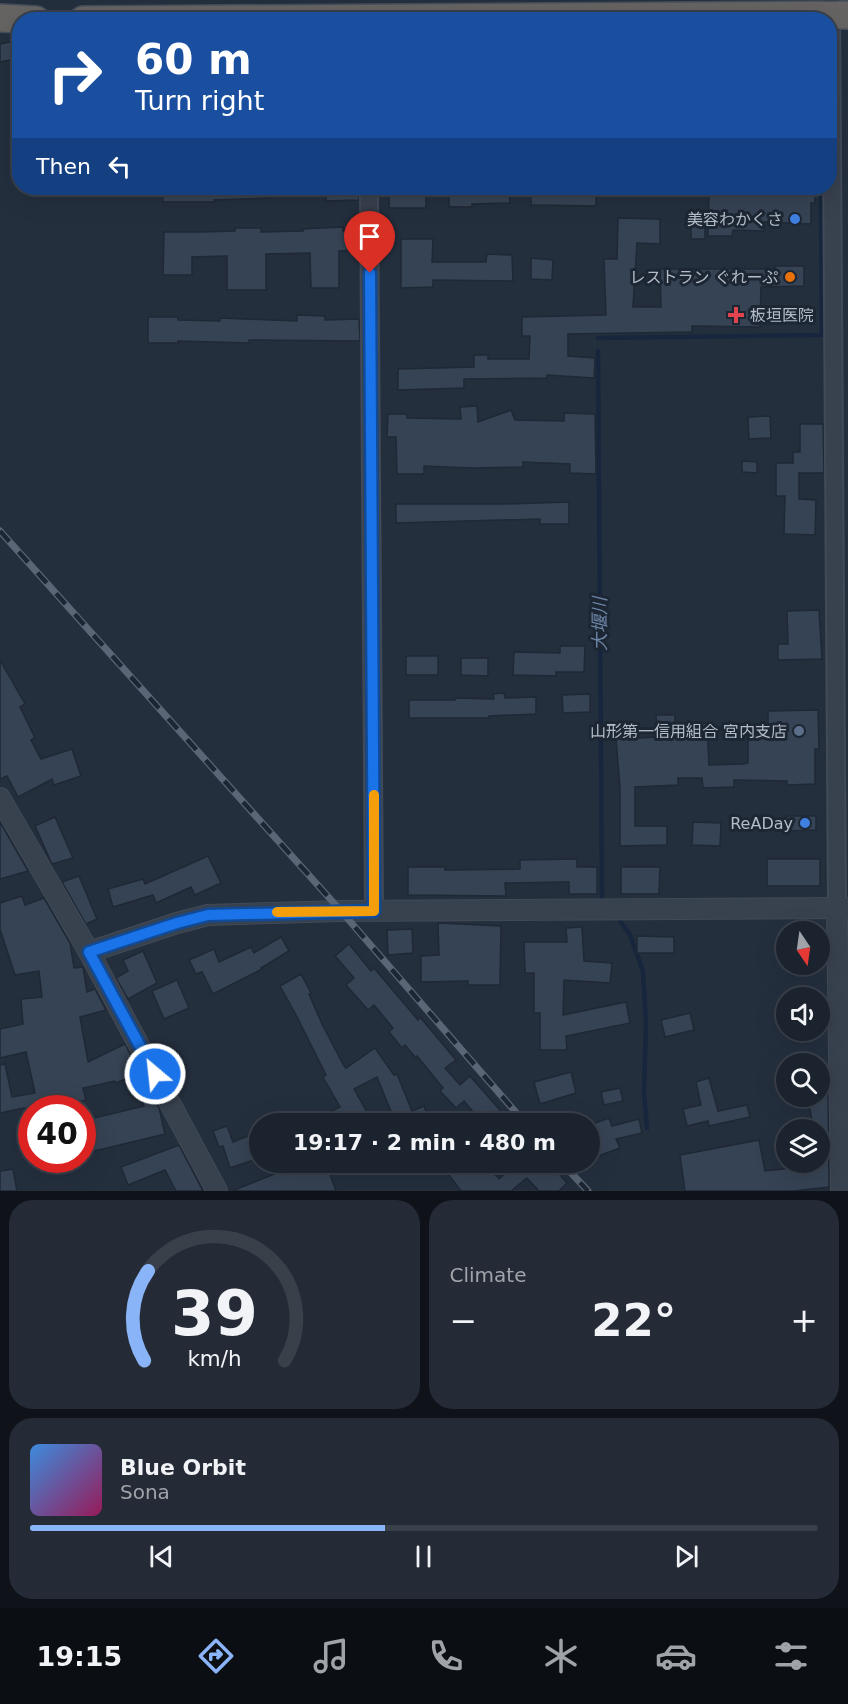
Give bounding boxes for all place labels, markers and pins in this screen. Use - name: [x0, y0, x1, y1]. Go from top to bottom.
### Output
- place label: 美容わかくさ: [687, 210, 783, 229]
- pin: [344, 211, 395, 273]
- marker: 美容わかくさ: [788, 212, 802, 226]
- place label: レストラン ぐれーぷ: [630, 268, 778, 287]
- marker: レストラン ぐれーぷ: [783, 270, 797, 284]
- marker: 板垣医院: [727, 306, 745, 324]
- place label: 板垣医院: [750, 306, 814, 325]
- place label: 山形第一信用組合 宮内支店: [590, 722, 787, 741]
- marker: 山形第一信用組合 宮内支店: [792, 724, 806, 738]
- place label: ReADay: [730, 814, 793, 833]
- marker: ReADay: [798, 816, 812, 830]

